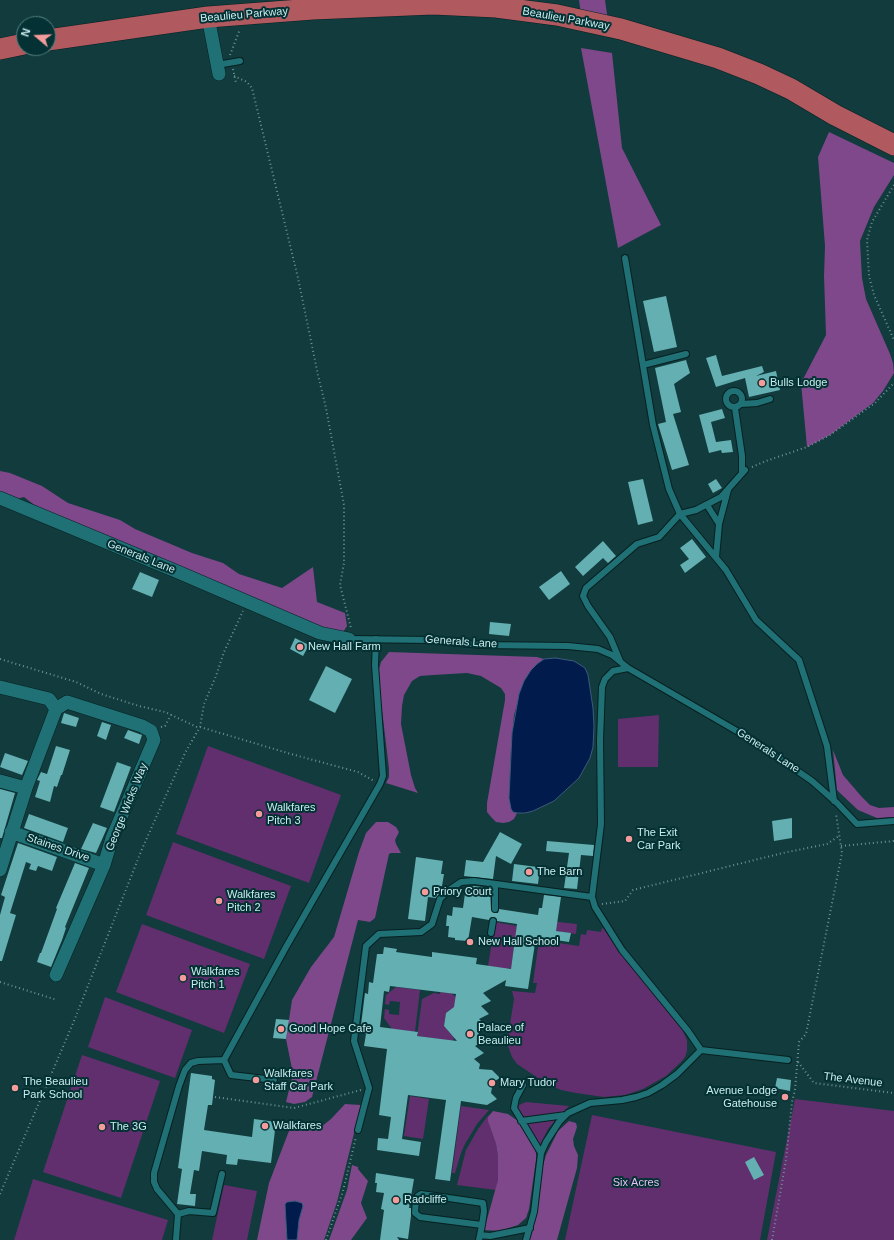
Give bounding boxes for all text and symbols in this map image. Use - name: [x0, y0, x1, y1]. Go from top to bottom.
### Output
- street label: Beaulieu Parkway: [200, 5, 288, 25]
- street label: Beaulieu Parkway: [521, 5, 611, 33]
- north arrow: [16, 16, 56, 56]
- text: N: [19, 27, 33, 38]
- place label: Bulls Lodge: [770, 376, 827, 390]
- marker: Bulls Lodge: [757, 378, 767, 388]
- street label: Generals Lane: [105, 537, 177, 577]
- street label: Generals Lane: [425, 633, 497, 651]
- place label: New Hall Farm: [308, 640, 381, 654]
- marker: New Hall Farm: [295, 642, 305, 652]
- street label: Generals Lane: [734, 726, 802, 776]
- street label: George Wicks Way: [103, 761, 151, 853]
- place label: Walkfares Pitch 3: [267, 801, 315, 827]
- marker: Walkfares Pitch 3: [254, 809, 264, 819]
- place label: The Exit Car Park: [637, 826, 680, 852]
- street label: Staines Drive: [25, 831, 91, 865]
- marker: The Exit Car Park: [624, 834, 634, 844]
- place label: The Barn: [537, 865, 582, 879]
- marker: The Barn: [524, 867, 534, 877]
- place label: Priory Court: [433, 885, 492, 899]
- marker: Priory Court: [420, 887, 430, 897]
- place label: Walkfares Pitch 2: [227, 888, 275, 914]
- marker: Walkfares Pitch 2: [214, 896, 224, 906]
- place label: New Hall School: [478, 935, 559, 949]
- marker: New Hall School: [465, 937, 475, 947]
- place label: Walkfares Pitch 1: [191, 965, 239, 991]
- marker: Walkfares Pitch 1: [178, 973, 188, 983]
- place label: Palace of Beaulieu: [478, 1021, 524, 1047]
- place label: Good Hope Cafe: [289, 1022, 372, 1036]
- marker: Good Hope Cafe: [276, 1024, 286, 1034]
- marker: Palace of Beaulieu: [465, 1029, 475, 1039]
- place label: Walkfares Staff Car Park: [264, 1067, 333, 1093]
- street label: The Avenue: [823, 1070, 883, 1090]
- place label: The Beaulieu Park School: [23, 1075, 88, 1101]
- marker: Walkfares Staff Car Park: [251, 1075, 261, 1085]
- place label: Mary Tudor: [500, 1076, 556, 1090]
- marker: Mary Tudor: [487, 1078, 497, 1088]
- marker: The Beaulieu Park School: [10, 1083, 20, 1093]
- place label: Avenue Lodge Gatehouse: [706, 1084, 777, 1110]
- marker: Avenue Lodge Gatehouse: [780, 1092, 790, 1102]
- place label: Walkfares: [273, 1119, 321, 1133]
- place label: The 3G: [110, 1120, 147, 1134]
- marker: Walkfares: [260, 1121, 270, 1131]
- marker: The 3G: [97, 1122, 107, 1132]
- park label: Six Acres: [613, 1176, 659, 1190]
- place label: Radcliffe: [404, 1193, 447, 1207]
- marker: Radcliffe: [391, 1195, 401, 1205]

